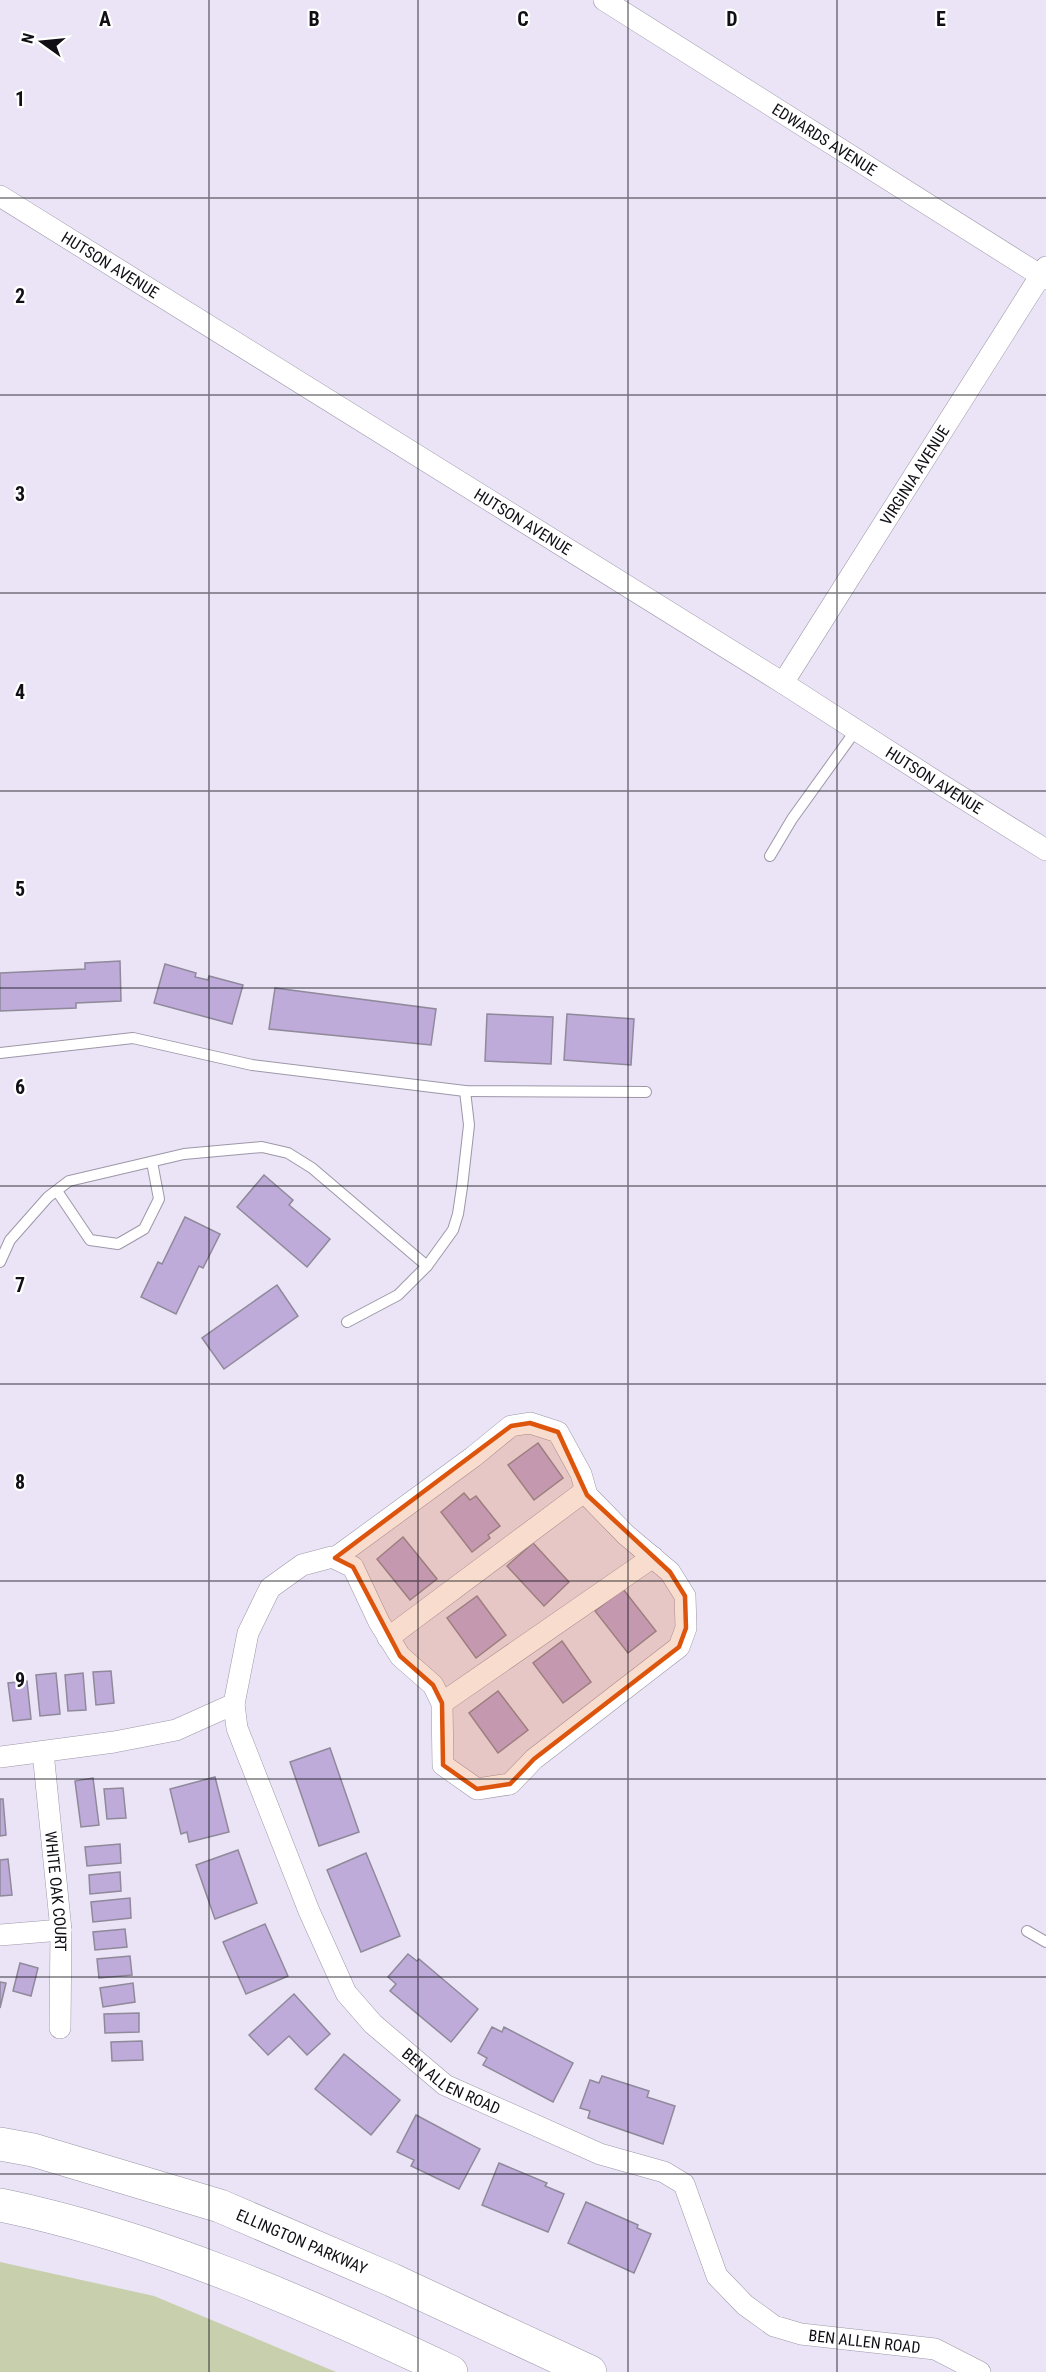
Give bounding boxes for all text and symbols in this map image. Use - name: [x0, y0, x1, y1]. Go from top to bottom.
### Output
- text: A: [99, 7, 111, 31]
- text: B: [308, 7, 320, 31]
- text: C: [517, 7, 529, 31]
- text: D: [726, 7, 738, 31]
- text: E: [936, 7, 946, 31]
- north arrow: [12, 12, 72, 72]
- text: N: [18, 31, 38, 45]
- text: 1: [15, 87, 25, 111]
- street label: EDWARDS AVENUE: [769, 99, 881, 179]
- street label: HUTSON AVENUE: [58, 227, 163, 302]
- text: 2: [15, 284, 25, 308]
- street label: VIRGINIA AVENUE: [876, 422, 953, 528]
- text: 3: [15, 482, 25, 506]
- street label: HUTSON AVENUE: [471, 484, 575, 559]
- text: 4: [15, 680, 25, 704]
- street label: HUTSON AVENUE: [882, 742, 986, 818]
- text: 5: [15, 877, 25, 901]
- text: 6: [15, 1075, 25, 1099]
- text: 7: [15, 1273, 25, 1297]
- text: 8: [15, 1470, 25, 1494]
- text: 9: [15, 1668, 25, 1692]
- street label: WHITE OAK COURT: [42, 1830, 71, 1952]
- street label: BEN ALLEN ROAD: [399, 2044, 503, 2118]
- street label: ELLINGTON PARKWAY: [234, 2205, 371, 2278]
- street label: BEN ALLEN ROAD: [808, 2325, 922, 2357]

